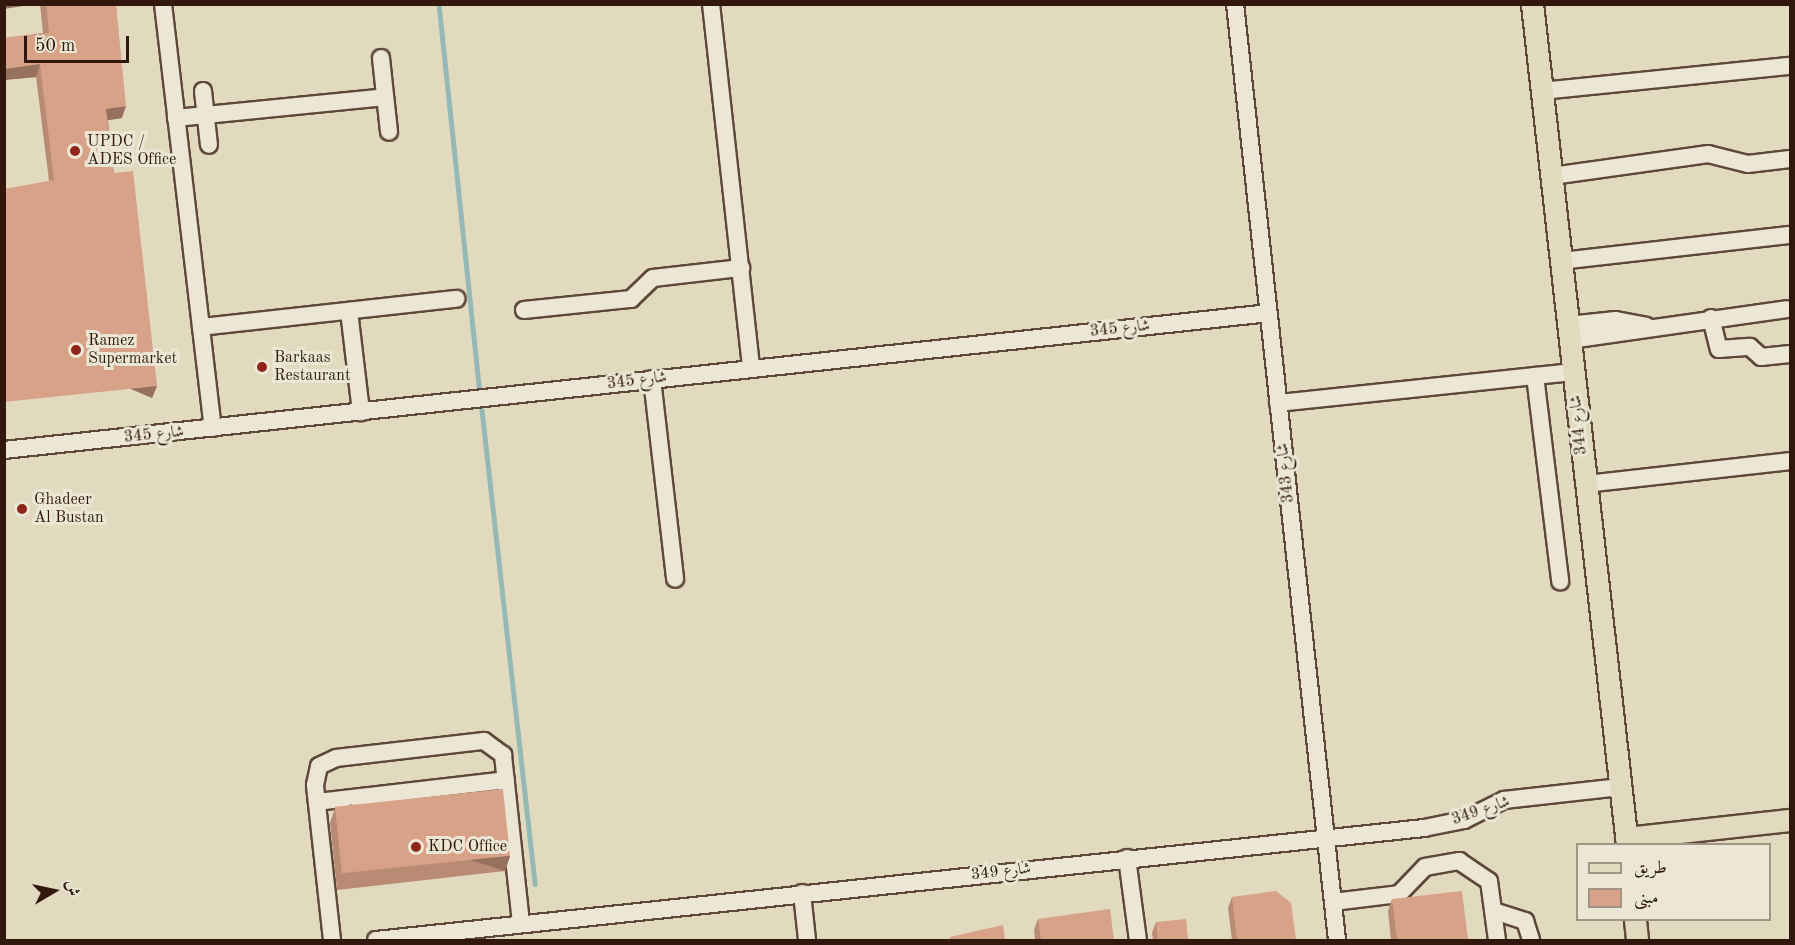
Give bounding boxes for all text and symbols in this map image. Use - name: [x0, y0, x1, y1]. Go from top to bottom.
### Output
- scale bar: [27, 24, 132, 62]
- text: 50 m: [35, 37, 75, 55]
- place label: UPDC / ADES Office: [87, 132, 176, 170]
- marker: UPDC / ADES Office: [68, 144, 82, 158]
- street label: شارع 345: [1089, 316, 1151, 342]
- place label: Ramez Supermarket: [88, 331, 177, 369]
- marker: Ramez Supermarket: [69, 343, 83, 357]
- place label: Barkaas Restaurant: [274, 348, 351, 386]
- marker: Barkaas Restaurant: [255, 360, 269, 374]
- street label: شارع 345: [606, 368, 668, 394]
- street label: شارع 344: [1566, 394, 1592, 456]
- street label: شارع 345: [123, 422, 185, 448]
- street label: شارع 343: [1273, 442, 1299, 504]
- place label: Ghadeer Al Bustan: [34, 490, 104, 528]
- marker: Ghadeer Al Bustan: [15, 502, 29, 516]
- street label: شارع 349: [1449, 792, 1513, 830]
- place label: KDC Office: [428, 837, 507, 857]
- marker: KDC Office: [409, 840, 423, 854]
- legend: [1576, 843, 1771, 921]
- street label: شارع 349: [970, 859, 1032, 885]
- text: طريق: [1634, 859, 1667, 877]
- north arrow: [24, 861, 84, 921]
- text: ش: [63, 879, 81, 897]
- text: مبنى: [1634, 889, 1659, 907]

